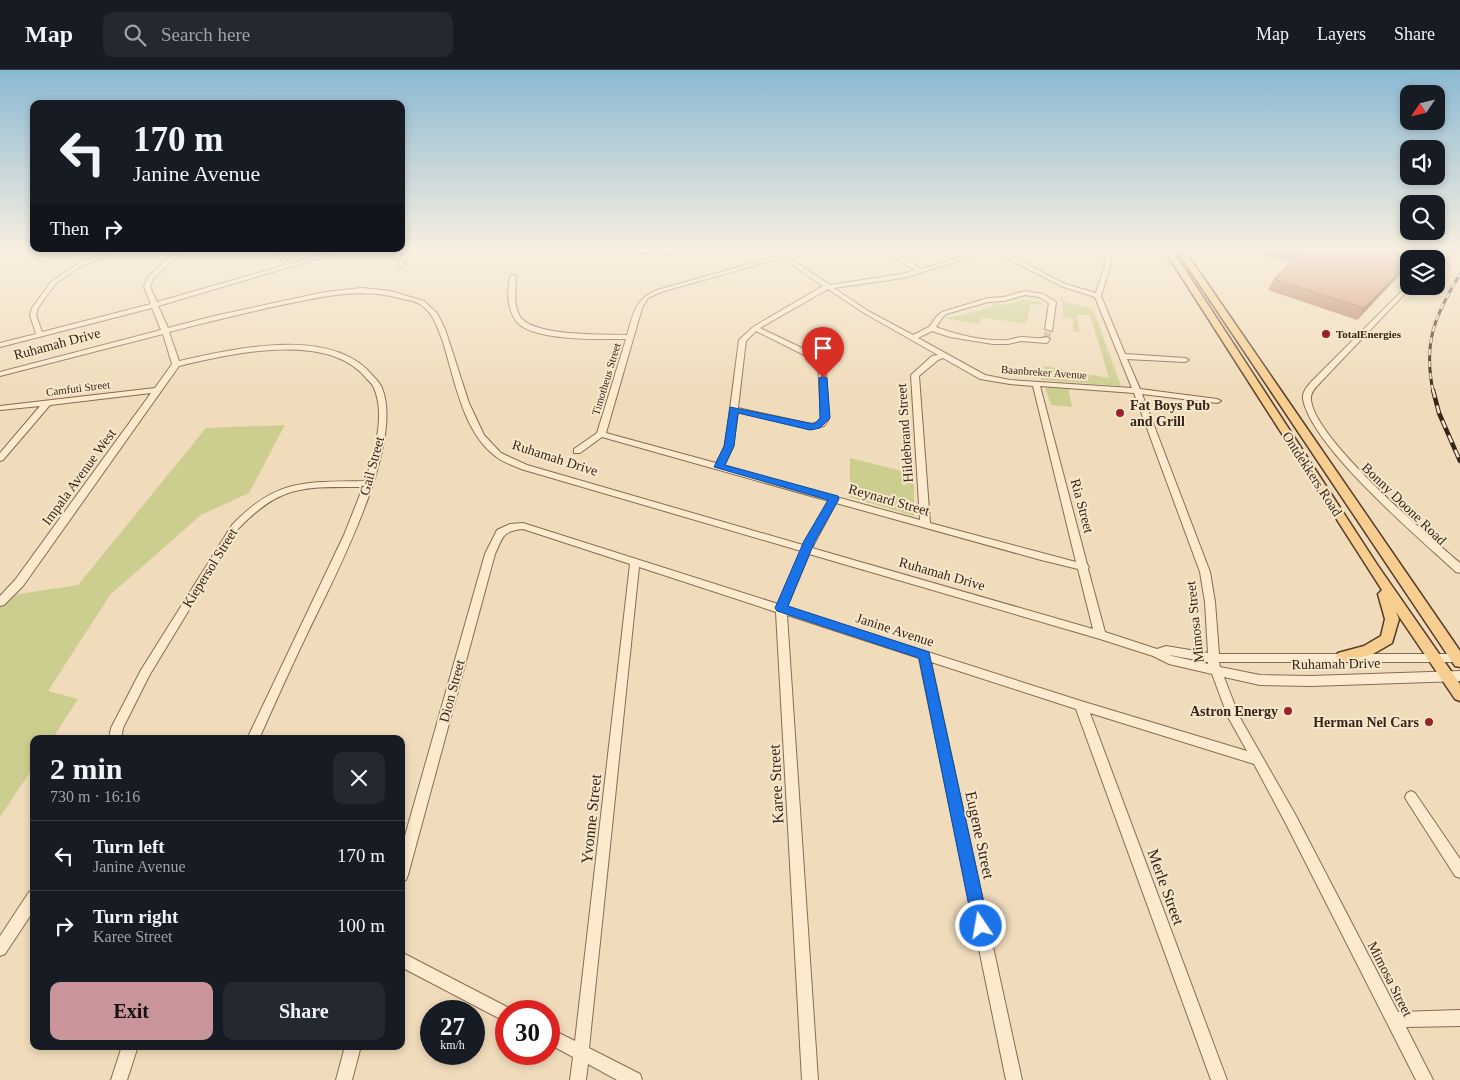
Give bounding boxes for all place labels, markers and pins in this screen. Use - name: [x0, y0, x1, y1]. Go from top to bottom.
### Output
- pin: [802, 327, 844, 378]
- marker: TotalEnergies: [1320, 328, 1332, 340]
- place label: TotalEnergies: [1336, 328, 1402, 340]
- place label: Fat Boys Pub and Grill: [1130, 398, 1210, 429]
- marker: Fat Boys Pub and Grill: [1114, 407, 1126, 419]
- place label: Astron Energy: [1190, 704, 1278, 719]
- marker: Astron Energy: [1282, 705, 1294, 717]
- place label: Herman Nel Cars: [1313, 715, 1420, 730]
- marker: Herman Nel Cars: [1423, 716, 1435, 728]

